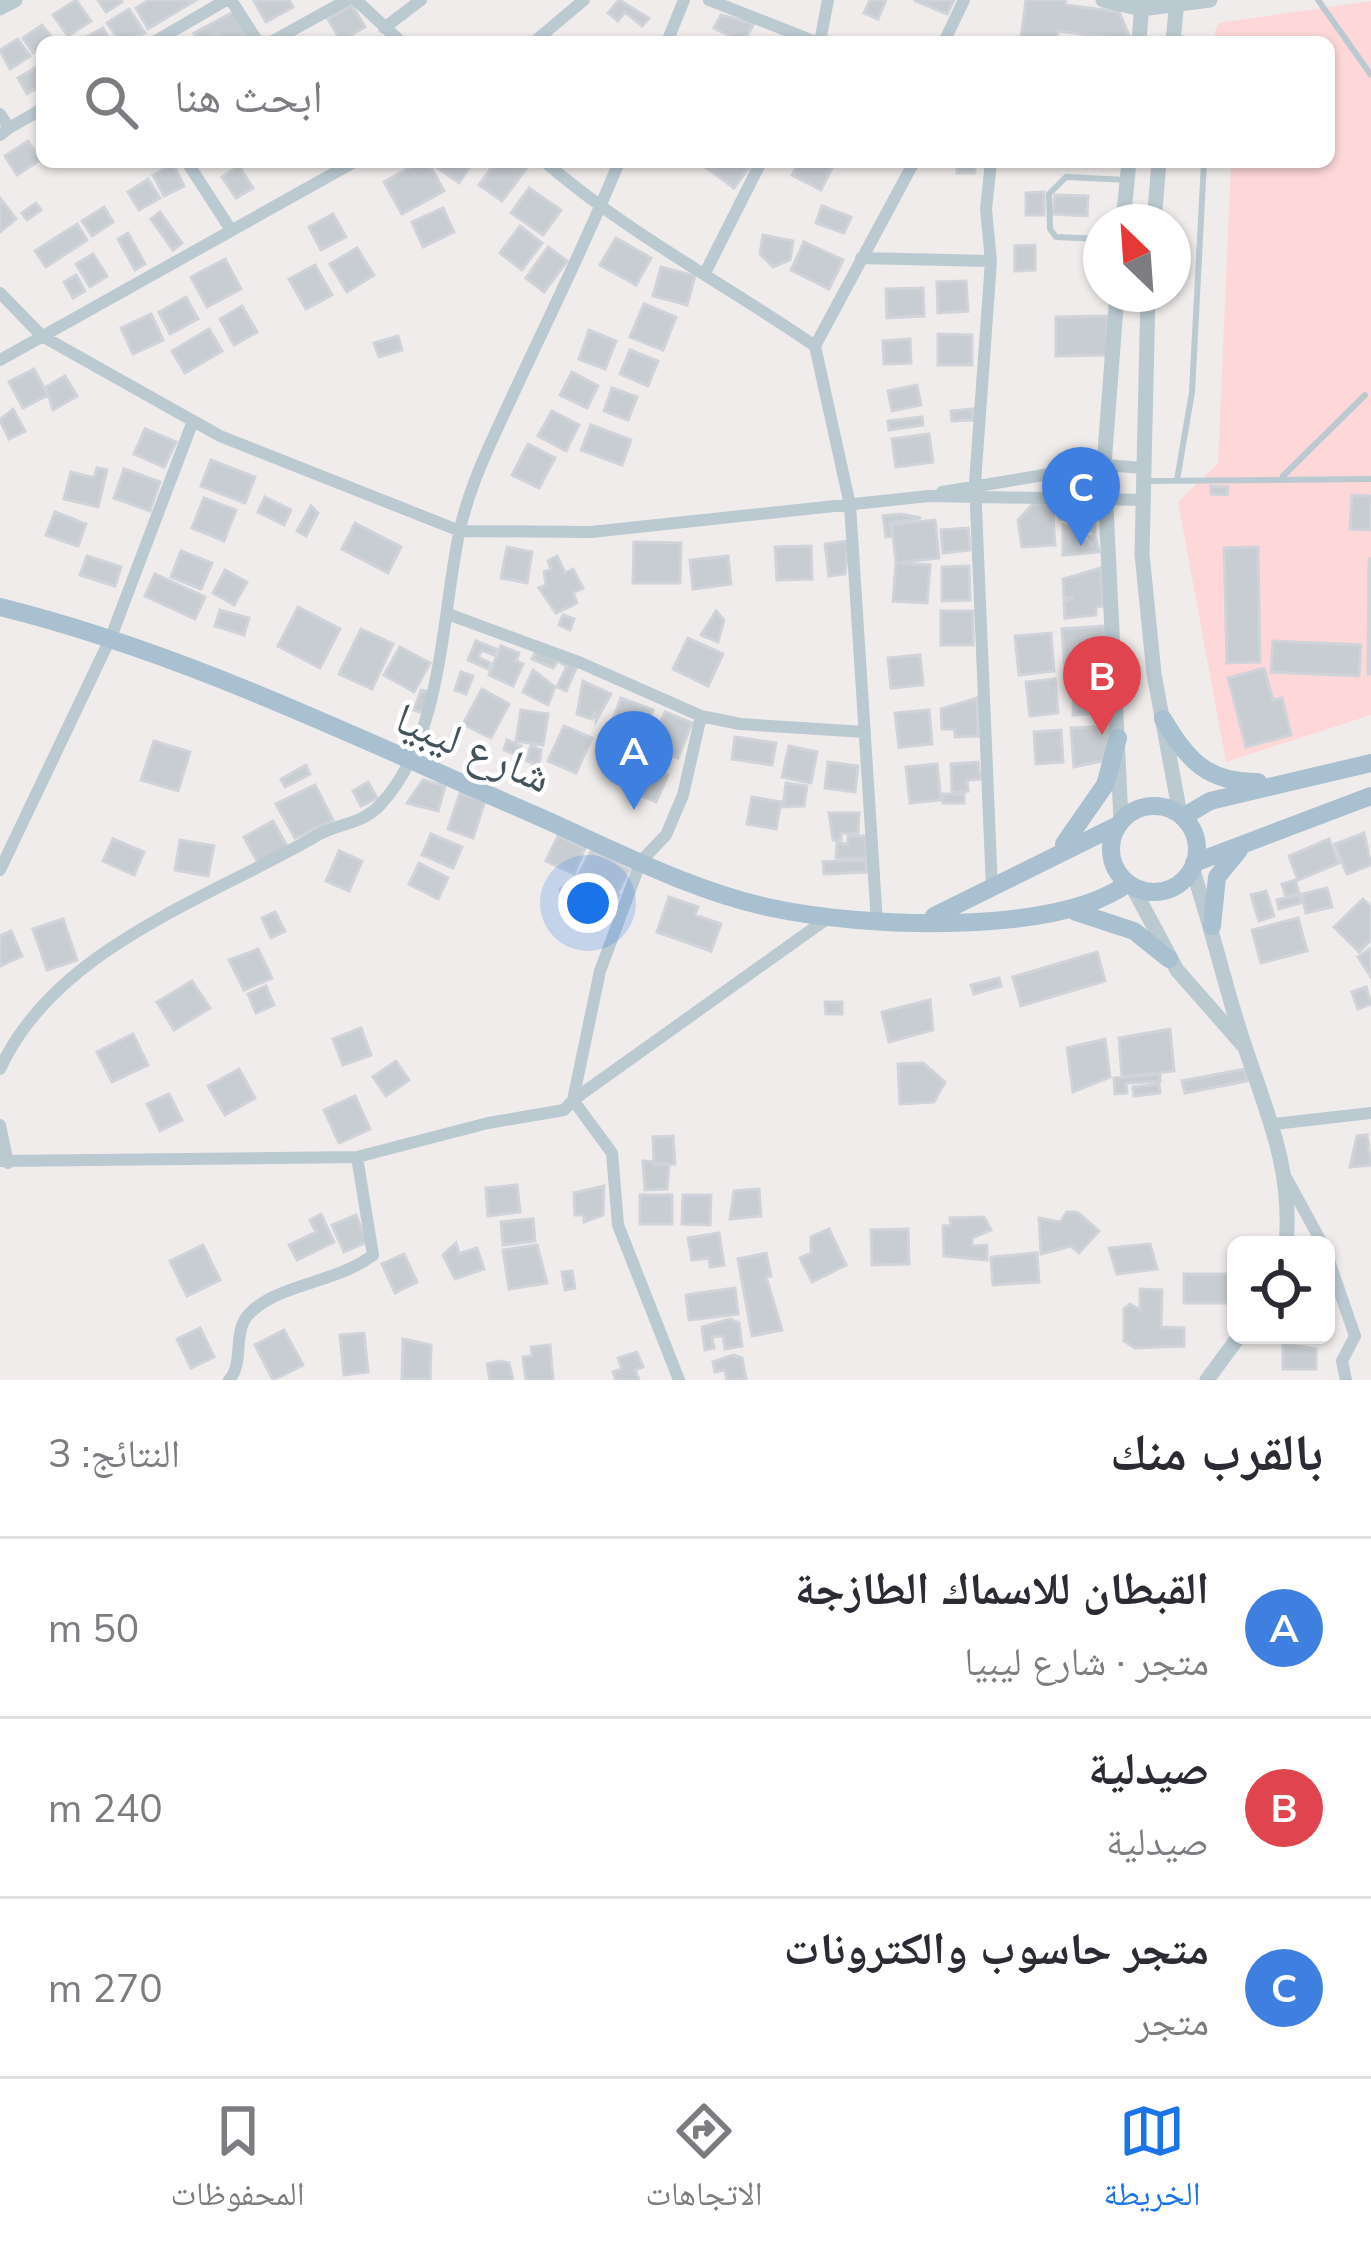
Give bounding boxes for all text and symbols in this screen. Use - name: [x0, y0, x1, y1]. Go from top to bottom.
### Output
- search box: [36, 36, 1335, 168]
- text: ابحث هنا: [174, 67, 323, 123]
- icon: search: [78, 69, 144, 135]
- north arrow: [1083, 204, 1191, 312]
- pin: C: [1042, 447, 1120, 546]
- pin: B: [1063, 636, 1141, 735]
- street label: شارع ليبيا: [387, 688, 560, 806]
- pin: A: [595, 711, 673, 810]
- your location: [558, 873, 618, 933]
- map controls: [1227, 1236, 1335, 1344]
- button: locate: [1227, 1236, 1335, 1344]
- text: بالقرب منك: [1110, 1419, 1323, 1483]
- text: النتائج: 3: [48, 1428, 180, 1477]
- text: القبطان للاسماك الطازجة: [795, 1559, 1209, 1615]
- text: 50 m: [48, 1603, 139, 1652]
- text: A: [1269, 1603, 1299, 1652]
- text: متجر · شارع ليبيا: [964, 1636, 1209, 1685]
- text: صيدلية: [1088, 1739, 1209, 1795]
- text: 240 m: [48, 1783, 163, 1832]
- text: B: [1271, 1783, 1297, 1832]
- text: صيدلية: [1106, 1816, 1209, 1865]
- text: متجر حاسوب والكترونات: [784, 1919, 1209, 1975]
- text: 270 m: [48, 1963, 163, 2012]
- text: C: [1271, 1963, 1297, 2012]
- text: متجر: [1135, 1996, 1209, 2045]
- tab: المحفوظات: [170, 2098, 305, 2226]
- tab: الاتجاهات: [645, 2098, 763, 2226]
- tab: الخريطة: [1103, 2098, 1201, 2226]

